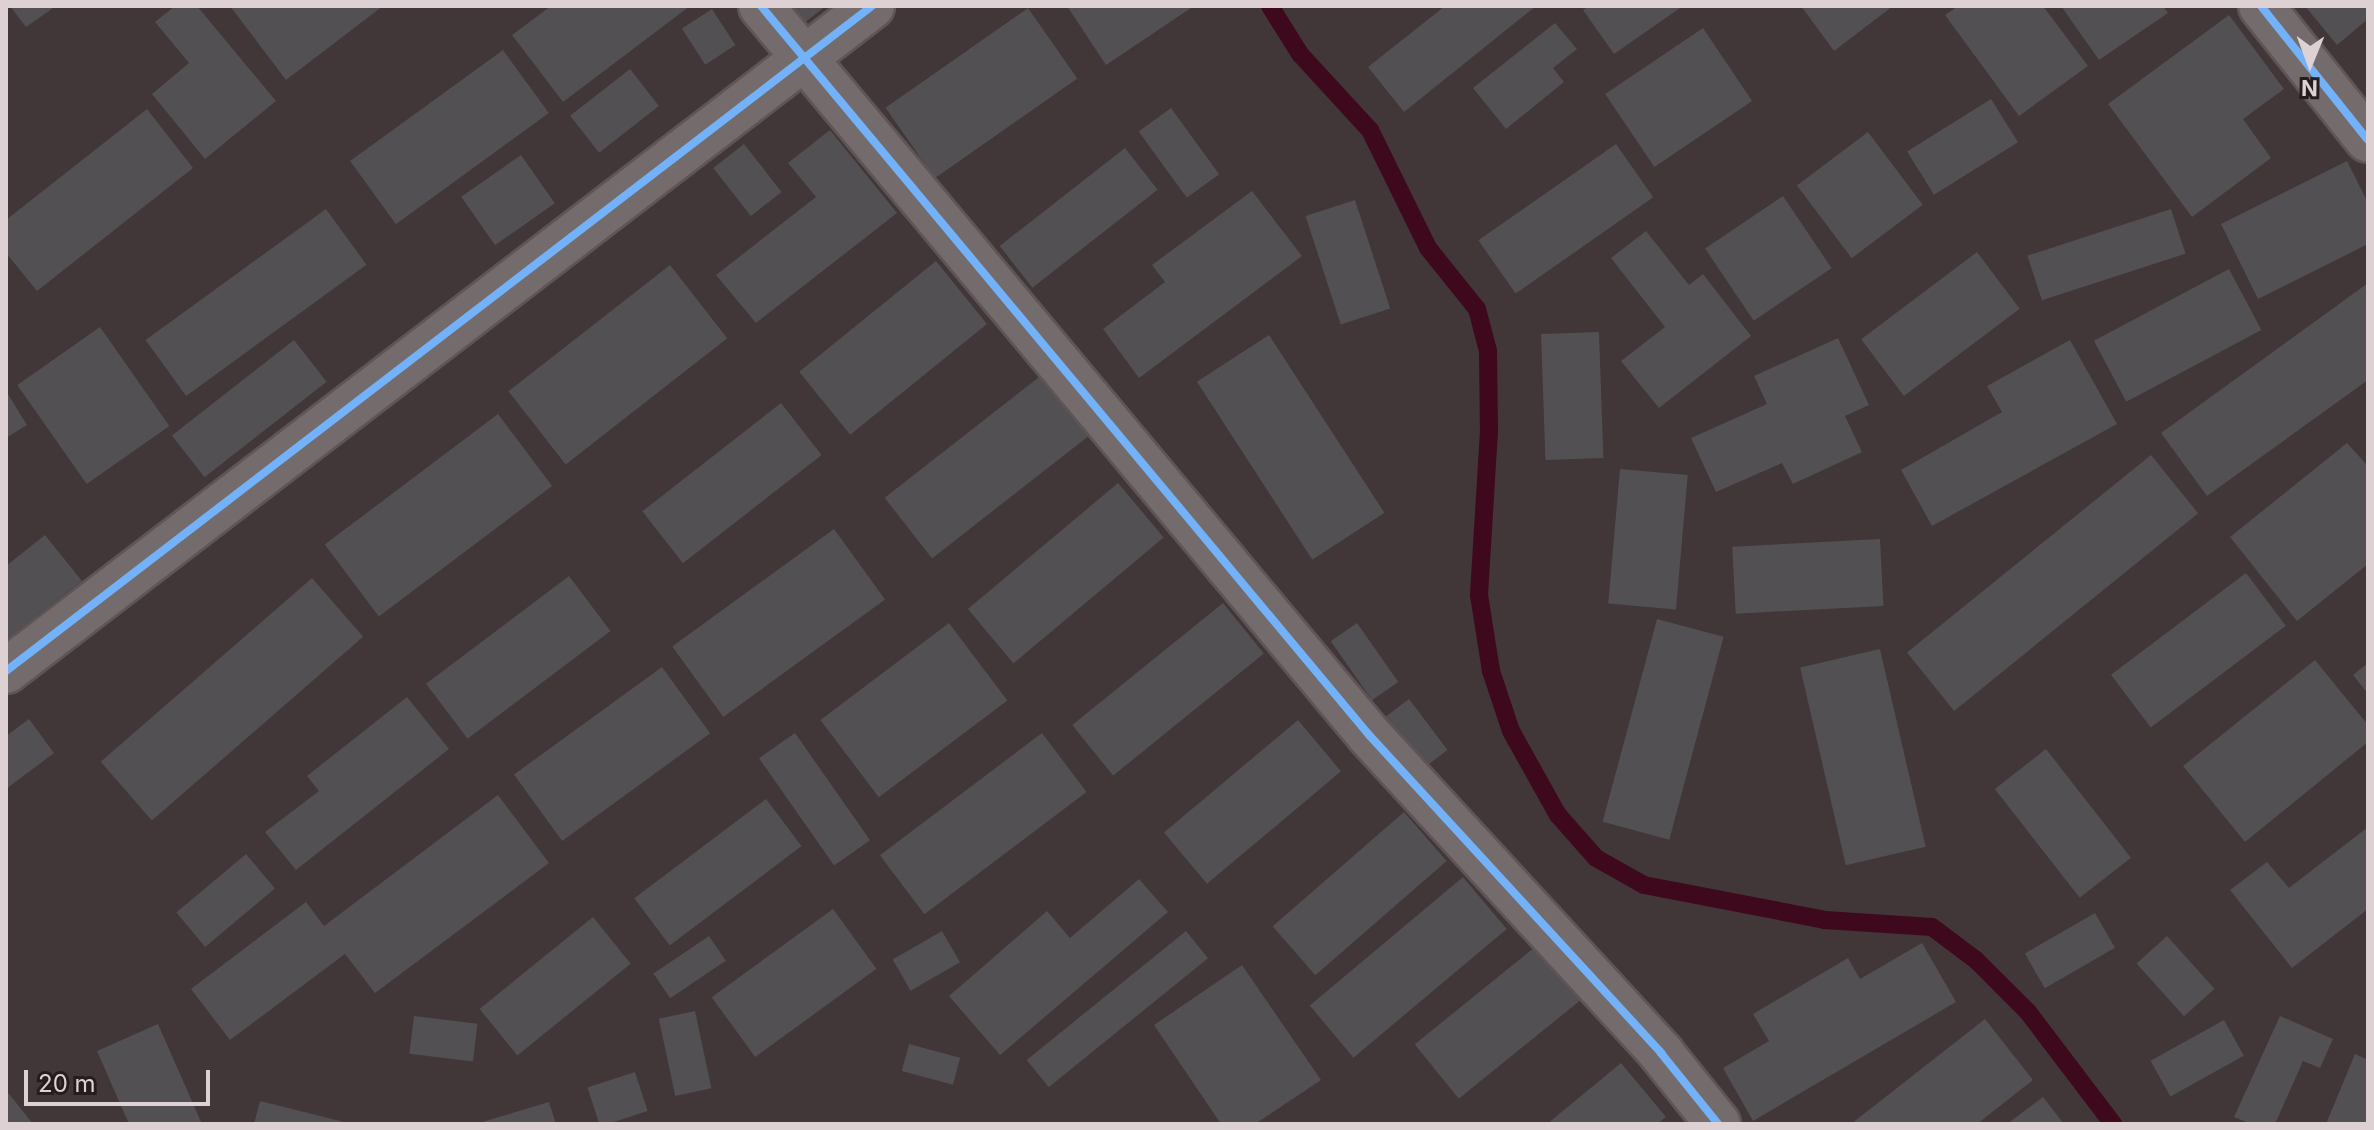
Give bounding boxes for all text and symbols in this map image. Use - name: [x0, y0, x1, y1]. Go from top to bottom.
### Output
- north arrow: [2270, 24, 2350, 104]
- text: N: [2301, 75, 2318, 101]
- scale bar: [28, 1054, 214, 1104]
- text: 20 m: [38, 1069, 96, 1098]

